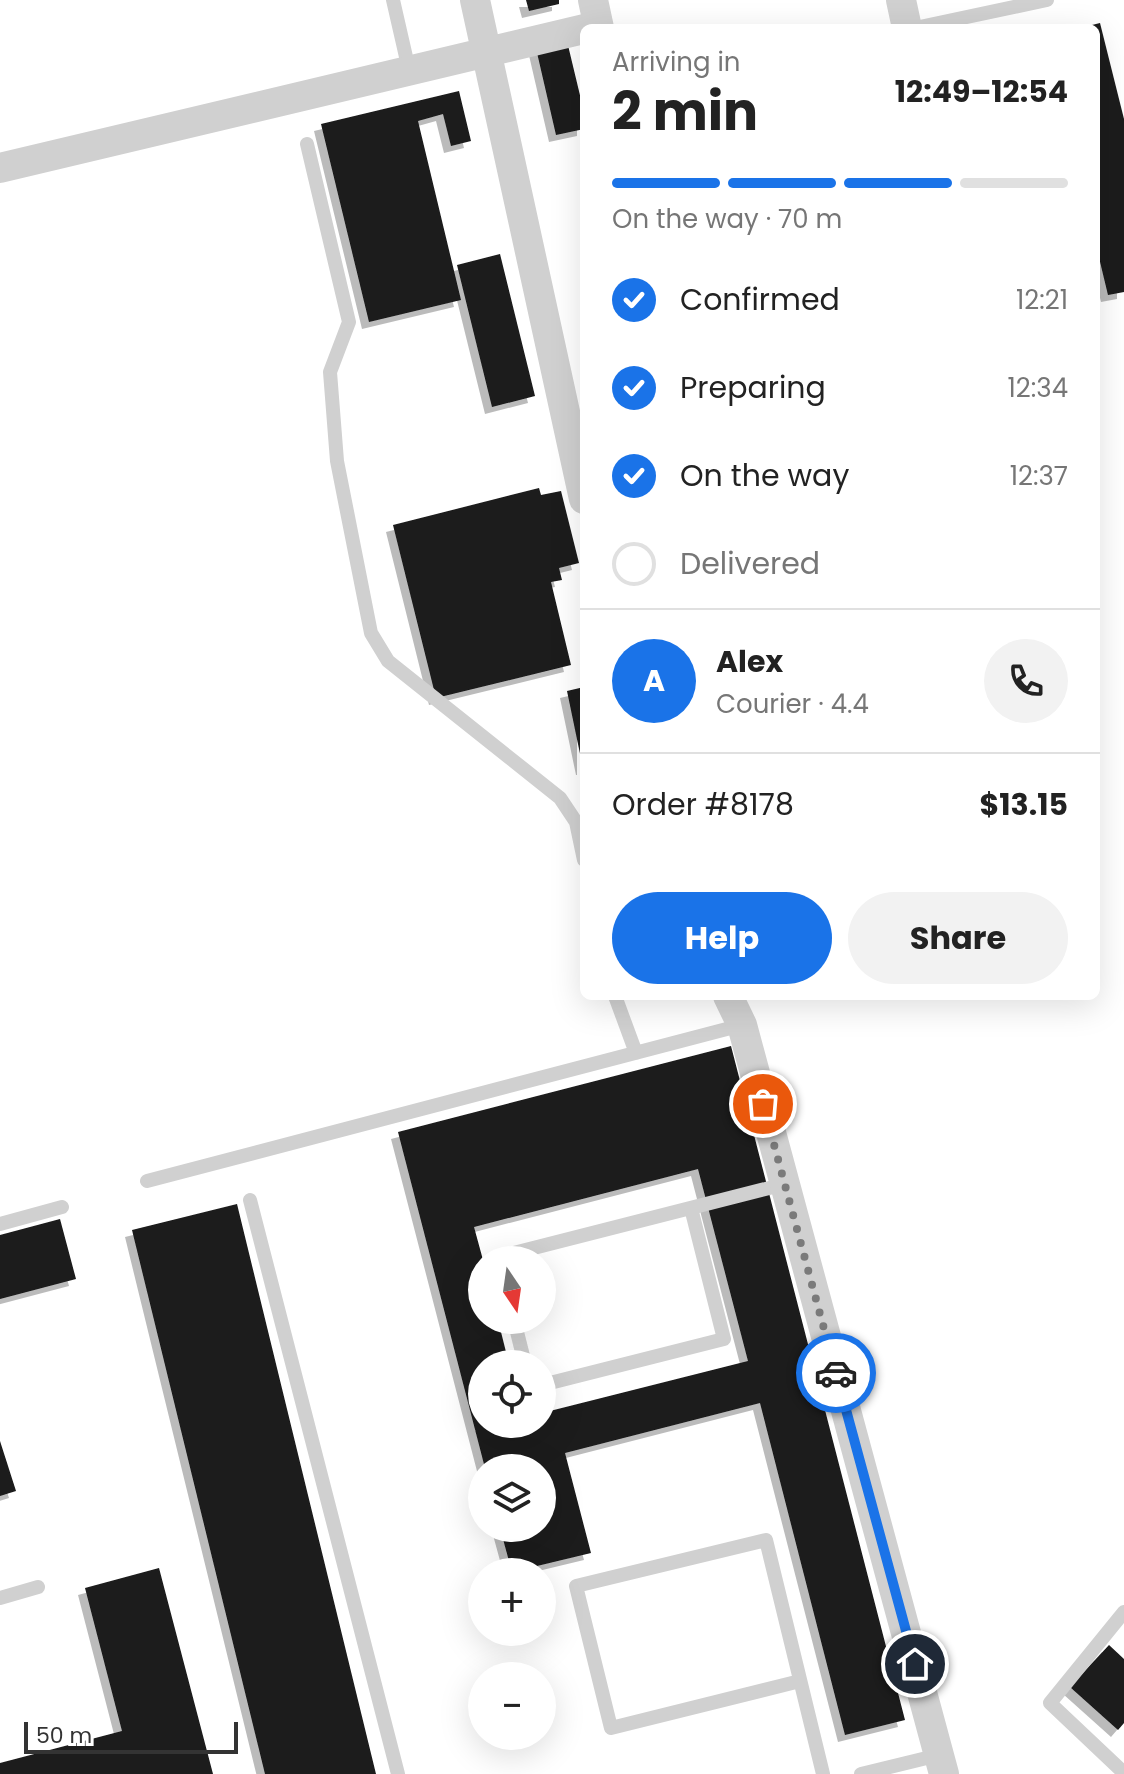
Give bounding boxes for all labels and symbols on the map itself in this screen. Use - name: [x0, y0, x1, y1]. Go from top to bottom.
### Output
- pin: [729, 1070, 797, 1138]
- north arrow: [468, 1246, 556, 1334]
- courier: [796, 1333, 876, 1413]
- pin: [881, 1630, 949, 1698]
- scale bar: [24, 1718, 238, 1754]

